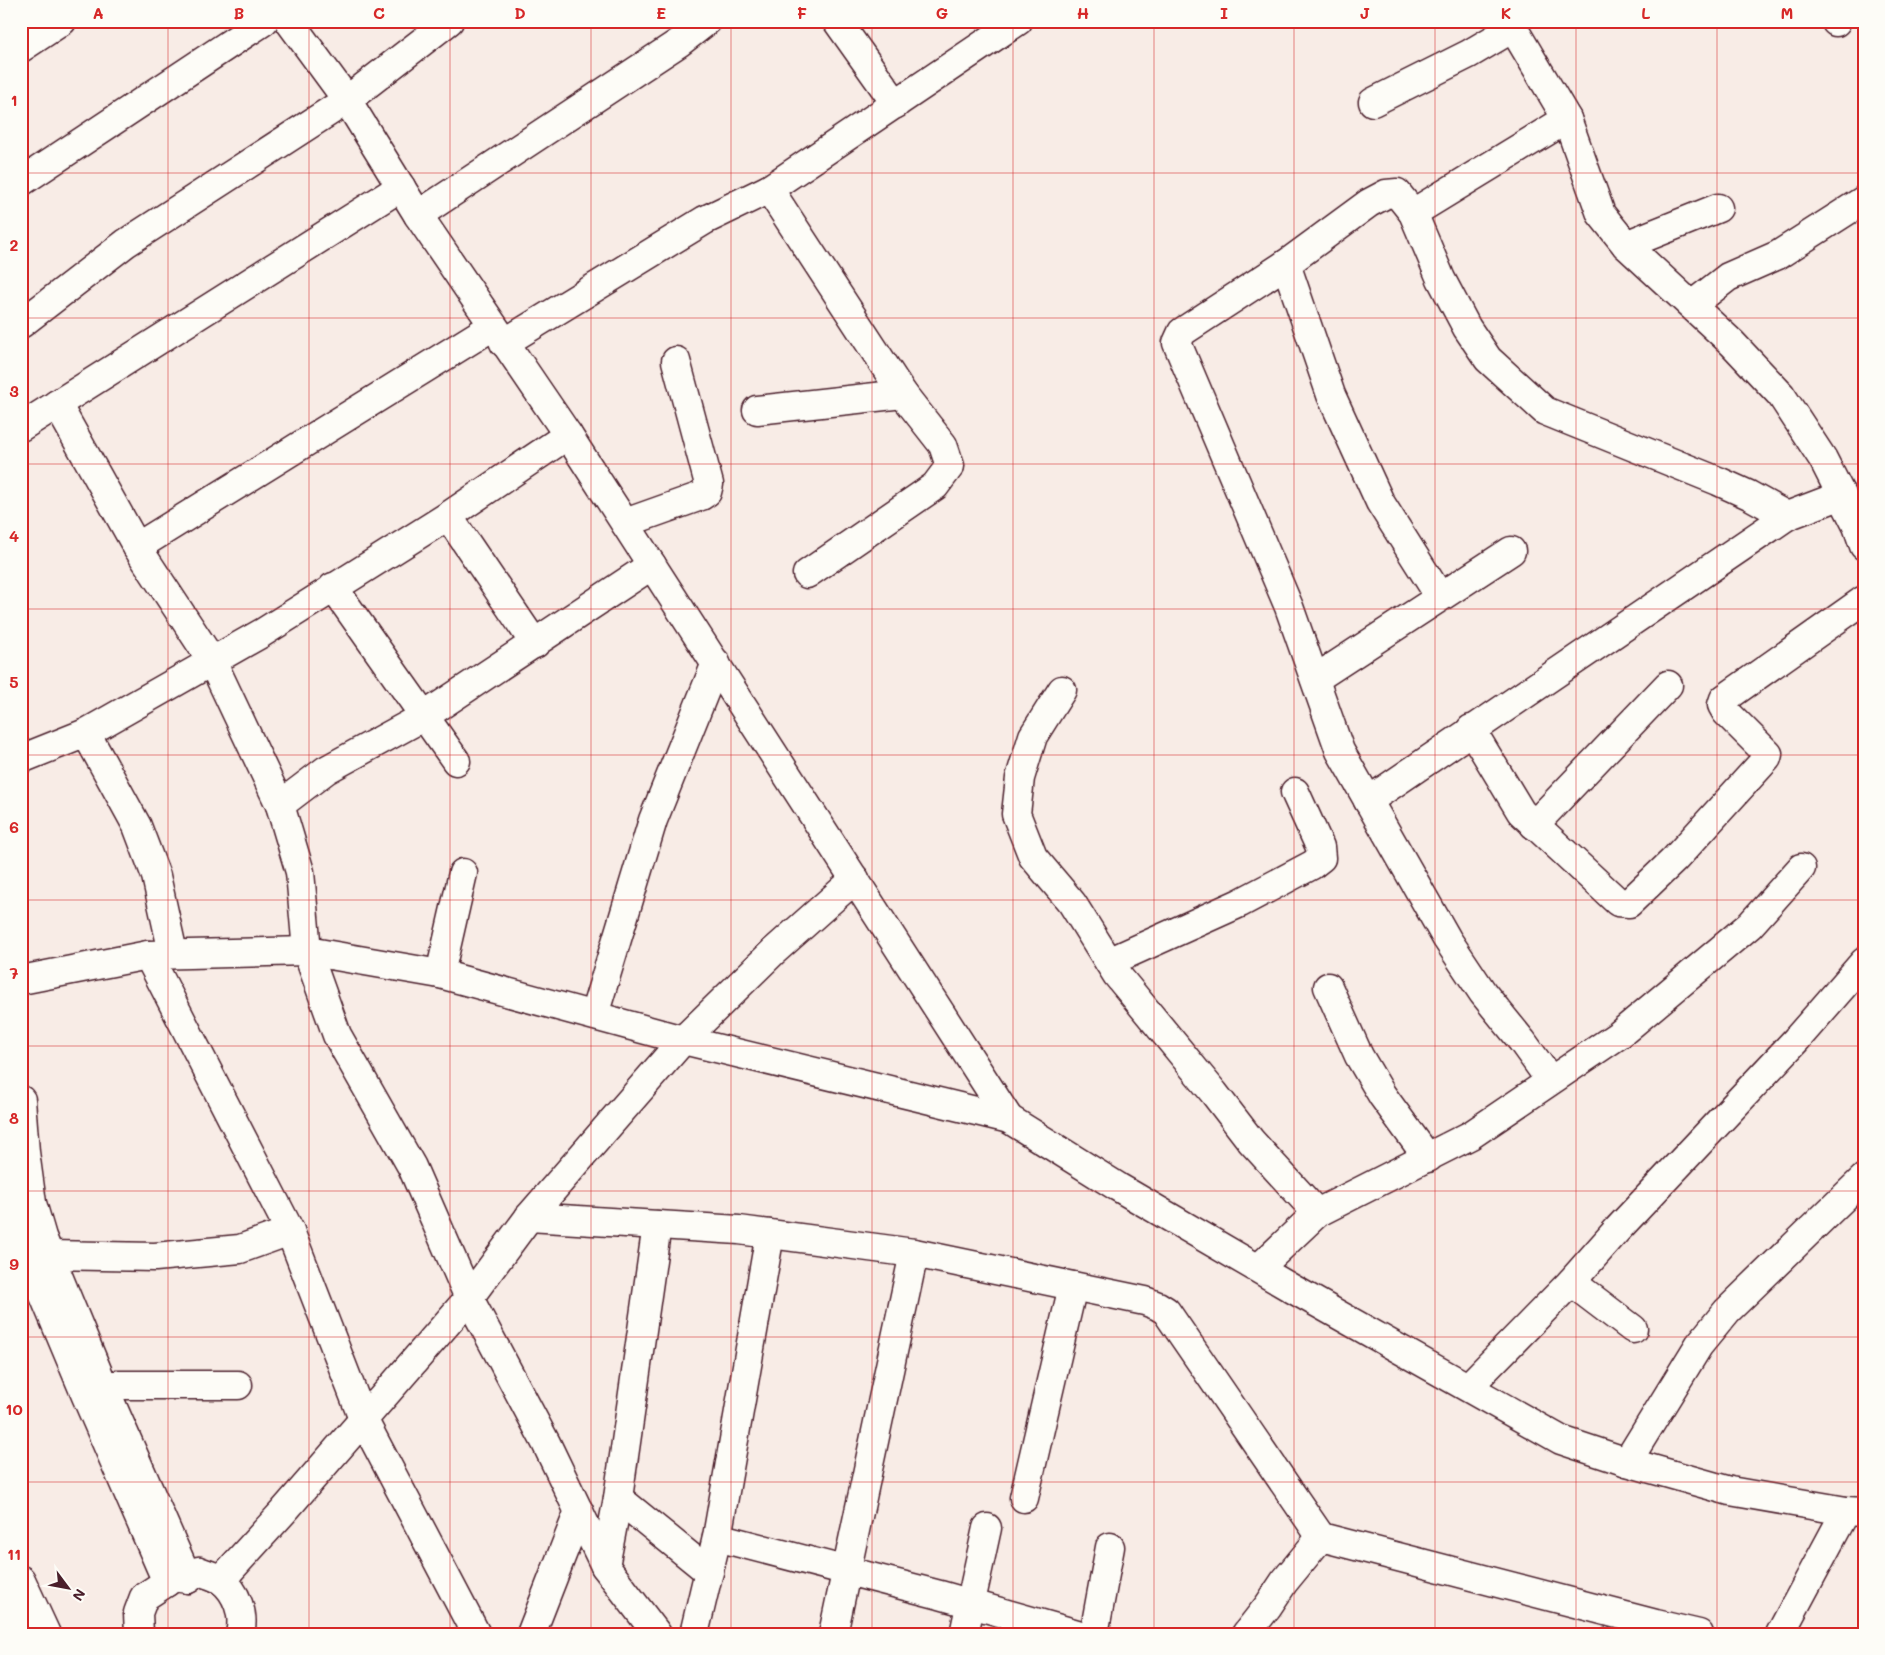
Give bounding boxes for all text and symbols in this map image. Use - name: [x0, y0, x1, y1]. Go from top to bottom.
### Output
- text: A: [92, 2, 104, 23]
- text: B: [234, 2, 244, 23]
- text: C: [373, 2, 385, 23]
- text: D: [514, 2, 526, 23]
- text: E: [656, 2, 666, 23]
- text: F: [797, 2, 807, 23]
- text: G: [936, 2, 948, 23]
- text: H: [1077, 2, 1089, 23]
- text: I: [1220, 2, 1228, 23]
- text: J: [1360, 2, 1370, 23]
- text: K: [1501, 2, 1511, 23]
- text: L: [1641, 2, 1651, 23]
- text: M: [1781, 2, 1793, 23]
- text: 1: [10, 89, 18, 110]
- text: 2: [10, 234, 19, 255]
- text: 3: [9, 380, 19, 401]
- text: 4: [9, 525, 19, 546]
- text: 5: [9, 671, 19, 692]
- text: 6: [9, 816, 19, 837]
- text: 7: [10, 962, 19, 983]
- text: 8: [9, 1107, 19, 1128]
- text: 9: [9, 1253, 19, 1274]
- text: 10: [5, 1398, 23, 1419]
- text: 11: [7, 1543, 21, 1564]
- north arrow: [42, 1562, 92, 1612]
- text: N: [69, 1586, 90, 1605]

